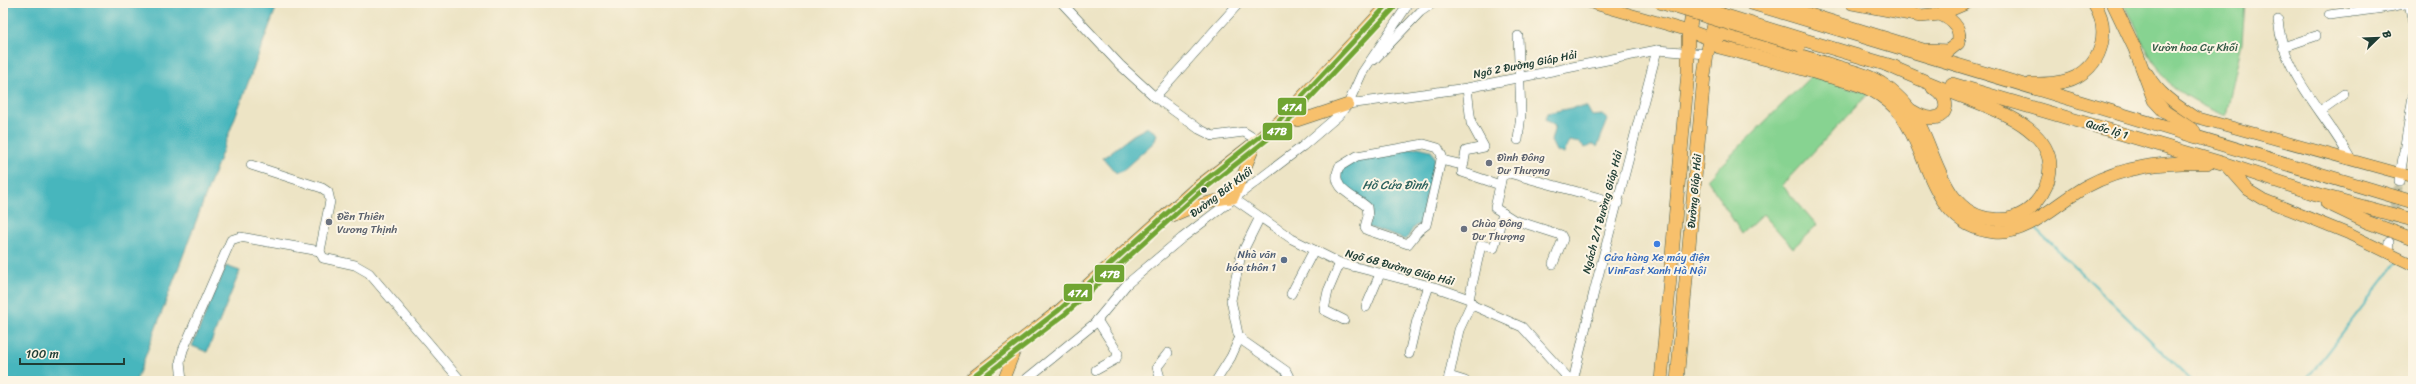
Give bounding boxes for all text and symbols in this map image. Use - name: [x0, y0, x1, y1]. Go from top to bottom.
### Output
- north arrow: [2358, 18, 2398, 58]
- text: B: [2377, 27, 2397, 41]
- park label: Vườn hoa Cự Khối: [2152, 38, 2239, 57]
- street label: Ngõ 2 Đường Giáp Hải: [1471, 45, 1580, 84]
- line badge: 47A: [1277, 97, 1307, 116]
- text: 47A: [1281, 98, 1302, 117]
- street label: Quốc lộ 1: [2083, 114, 2131, 145]
- line badge: 47B: [1262, 122, 1293, 141]
- text: 47B: [1266, 122, 1287, 141]
- street label: Ngách 2/1 Đường Giáp Hải: [1577, 147, 1628, 276]
- place label: Đình Đông Dư Thượng: [1497, 148, 1550, 180]
- street label: Đường Giáp Hải: [1682, 152, 1707, 229]
- marker: Đình Đông Dư Thượng: [1484, 158, 1494, 168]
- street label: Đường Bát Khối: [1186, 162, 1258, 223]
- water label: Hồ Cửa Đình: [1362, 174, 1429, 196]
- unlabelled marker: [1199, 185, 1209, 195]
- place label: Đền Thiên Vương Thịnh: [337, 207, 397, 239]
- place label: Chùa Đông Dư Thượng: [1472, 214, 1525, 246]
- marker: Đền Thiên Vương Thịnh: [324, 217, 334, 227]
- marker: Chùa Đông Dư Thượng: [1459, 224, 1469, 234]
- marker: Cửa hàng Xe máy điện VinFast Xanh Hà Nội: [1652, 239, 1662, 249]
- street label: Ngõ 68 Đường Giáp Hải: [1343, 244, 1457, 291]
- place label: Nhà văn hóa thôn 1: [1226, 245, 1276, 277]
- place label: Cửa hàng Xe máy điện VinFast Xanh Hà Nội: [1604, 248, 1710, 280]
- marker: Nhà văn hóa thôn 1: [1279, 255, 1289, 265]
- line badge: 47B: [1094, 264, 1125, 283]
- text: 47B: [1099, 265, 1120, 284]
- line badge: 47A: [1063, 283, 1093, 302]
- text: 47A: [1067, 284, 1088, 303]
- scale bar: [20, 340, 124, 366]
- text: 100 m: [26, 343, 59, 365]

